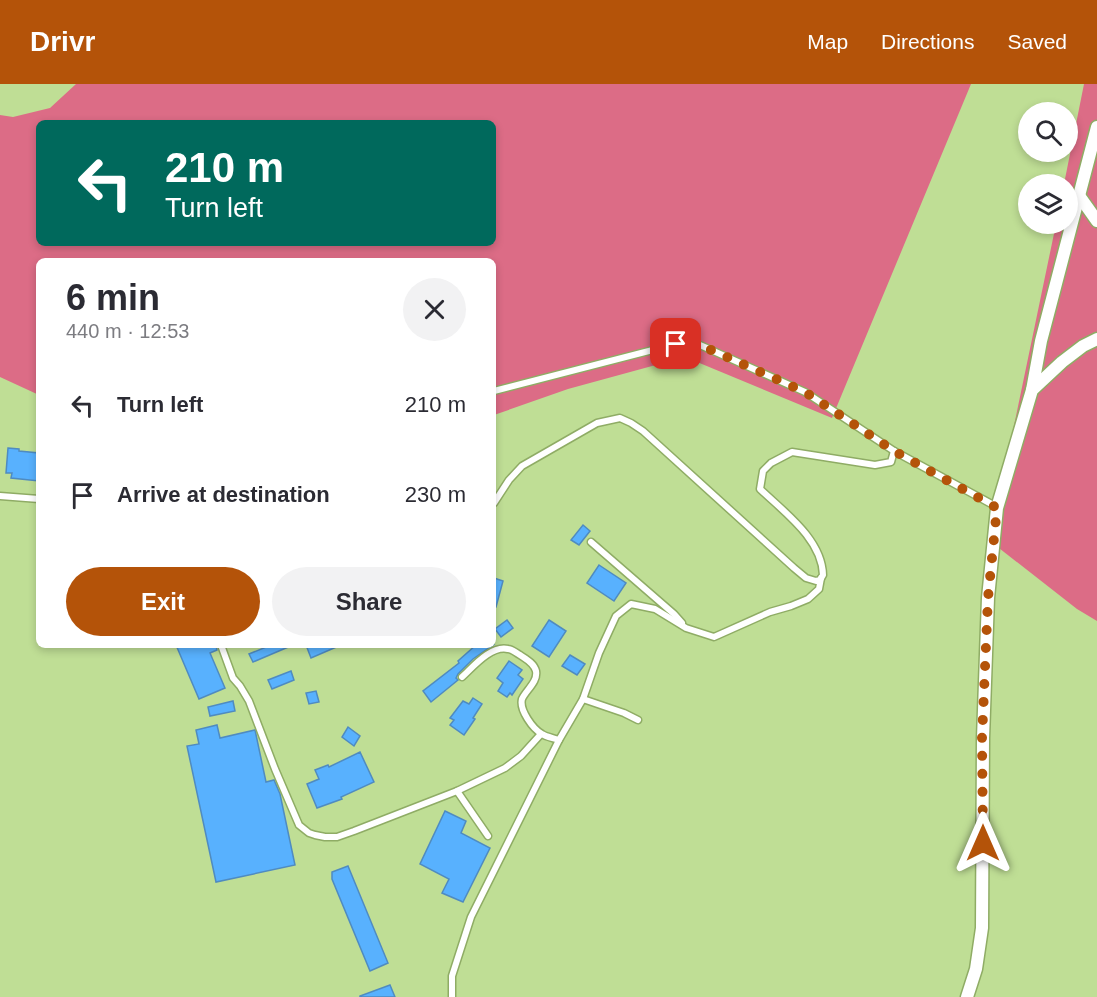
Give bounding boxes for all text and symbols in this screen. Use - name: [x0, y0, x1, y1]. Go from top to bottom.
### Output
- text: Drivr: [30, 26, 95, 57]
- text: Map: [807, 30, 848, 53]
- text: Directions: [881, 30, 974, 53]
- text: Saved: [1007, 30, 1067, 53]
- map controls: [1018, 102, 1078, 234]
- button: search: [1018, 102, 1078, 162]
- icon: left: [66, 144, 144, 222]
- text: 210 m: [165, 144, 284, 191]
- button: layers: [1018, 174, 1078, 234]
- text: Turn left: [165, 193, 263, 223]
- text: 6 min: [66, 277, 160, 318]
- button: close: [403, 278, 466, 341]
- pin: [650, 318, 701, 369]
- text: 440 m · 12:53: [66, 320, 189, 342]
- icon: arrive: [659, 327, 692, 360]
- icon: left: [66, 389, 99, 422]
- text: Turn left: [117, 392, 203, 417]
- text: 210 m: [405, 392, 466, 417]
- icon: arrive: [66, 479, 99, 512]
- text: Arrive at destination: [117, 482, 330, 507]
- text: 230 m: [405, 482, 466, 507]
- button: Exit: [66, 567, 260, 636]
- button: Share: [272, 567, 466, 636]
- position arrow: [951, 811, 1015, 875]

